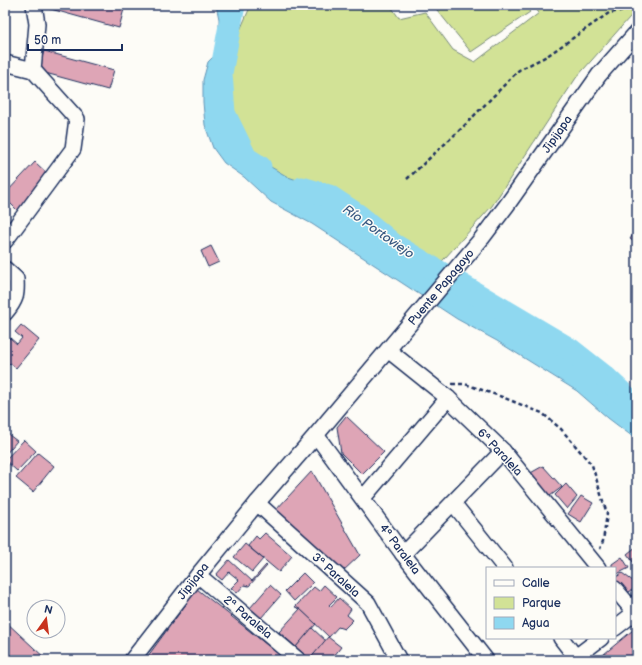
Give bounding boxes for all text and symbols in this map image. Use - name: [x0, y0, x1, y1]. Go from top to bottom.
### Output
- scale bar: [28, 26, 122, 52]
- text: 50 m: [34, 33, 61, 48]
- street label: Jipijapa: [539, 112, 576, 156]
- water label: Río Portoviejo: [340, 201, 417, 262]
- street label: Puente Papagayo: [405, 246, 478, 329]
- street label: 6ª Paralela: [474, 425, 526, 479]
- street label: 4ª Paralela: [376, 521, 424, 578]
- street label: 3ª Paralela: [309, 550, 363, 601]
- street label: Jipijapa: [174, 560, 212, 603]
- legend: [486, 567, 616, 639]
- text: Calle: [522, 576, 550, 591]
- street label: 2ª Paralela: [220, 593, 275, 642]
- text: Parque: [522, 596, 561, 611]
- north arrow: [26, 599, 66, 639]
- text: N: [43, 602, 54, 617]
- text: Agua: [522, 616, 550, 631]

